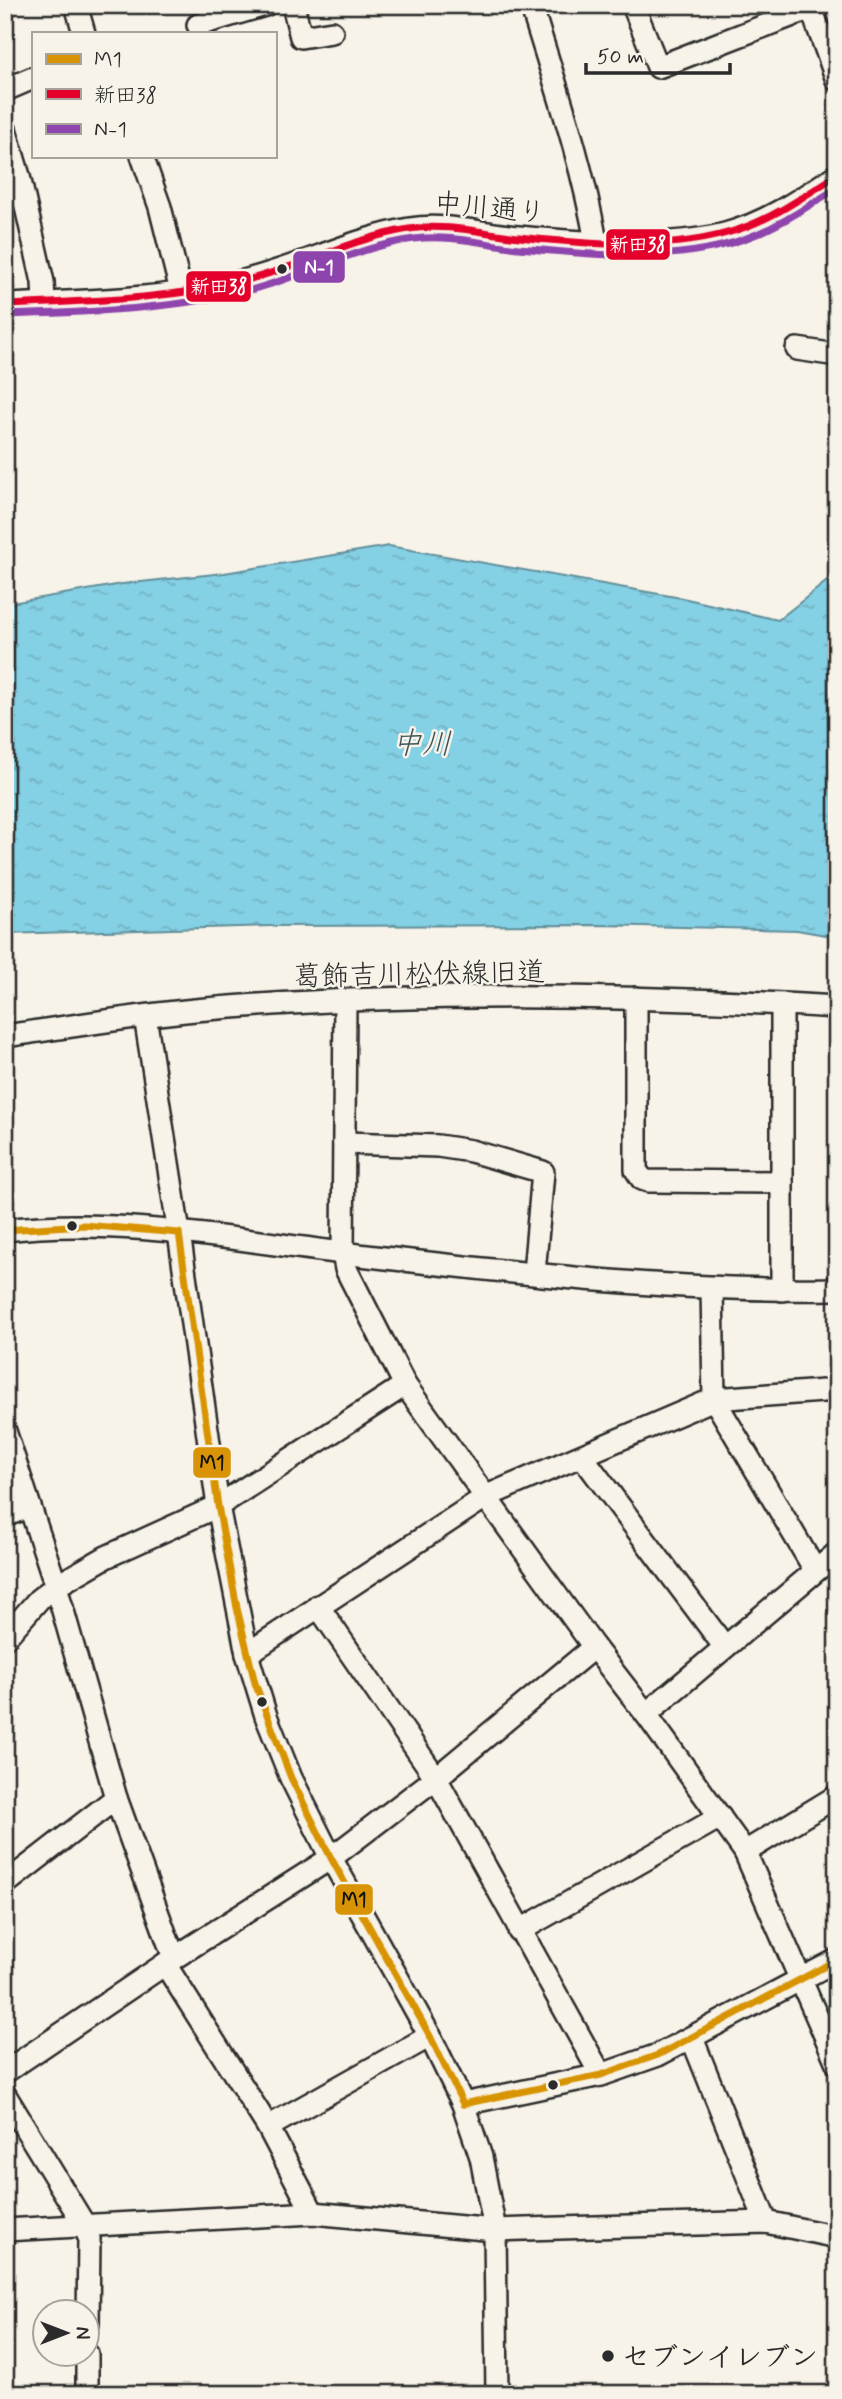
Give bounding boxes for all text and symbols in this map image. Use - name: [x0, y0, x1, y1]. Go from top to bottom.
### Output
- legend: [32, 32, 276, 158]
- scale bar: [586, 32, 730, 76]
- text: 50 m: [597, 43, 644, 71]
- text: M1: [94, 46, 122, 74]
- text: 新田38: [94, 82, 157, 110]
- text: N-1: [94, 116, 127, 144]
- street label: 中川通り: [432, 186, 547, 233]
- line badge: 新田38: [605, 228, 671, 261]
- text: 新田38: [609, 233, 667, 258]
- line badge: N-1: [292, 250, 346, 284]
- text: N-1: [304, 256, 334, 281]
- unlabelled marker: [275, 262, 289, 276]
- line badge: 新田38: [185, 270, 252, 303]
- text: 新田38: [190, 275, 248, 300]
- water label: 中川: [392, 724, 452, 765]
- street label: 葛飾吉川松伏線旧道: [293, 955, 545, 996]
- unlabelled marker: [65, 1219, 79, 1233]
- line badge: M1: [192, 1446, 232, 1479]
- text: M1: [199, 1451, 225, 1476]
- unlabelled marker: [255, 1695, 269, 1709]
- line badge: M1: [334, 1883, 374, 1916]
- text: M1: [341, 1888, 367, 1913]
- unlabelled marker: [546, 2078, 560, 2092]
- north arrow: [32, 2298, 102, 2368]
- text: N: [69, 2327, 94, 2339]
- place label: セブンイレブン: [622, 2340, 818, 2377]
- marker: セブンイレブン: [600, 2348, 616, 2364]

